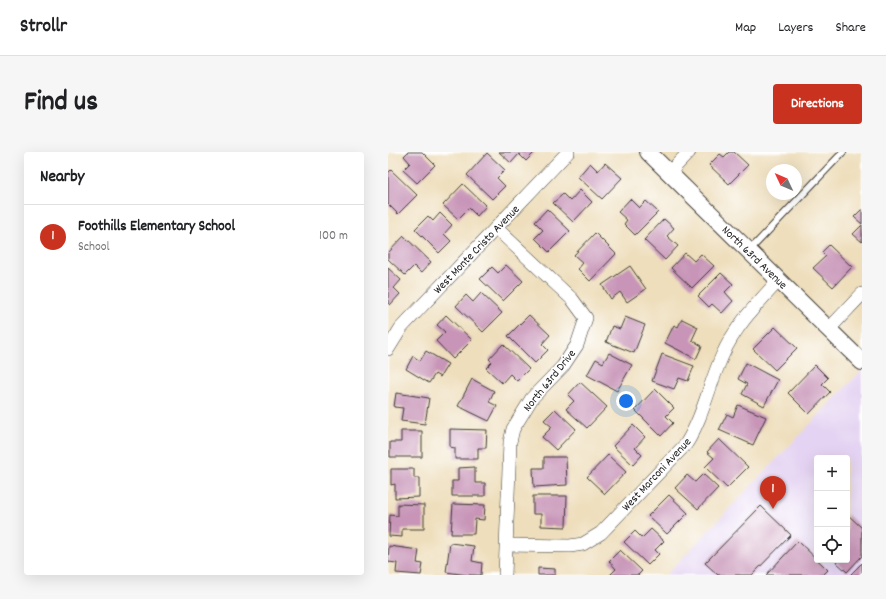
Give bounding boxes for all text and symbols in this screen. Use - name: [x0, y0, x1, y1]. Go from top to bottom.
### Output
- text: Strollr: [20, 14, 67, 41]
- text: Map: [735, 18, 756, 38]
- text: Layers: [778, 18, 813, 38]
- text: Share: [835, 18, 866, 38]
- text: Find us: [24, 84, 98, 124]
- button: Directions: [773, 84, 862, 124]
- north arrow: [766, 164, 802, 200]
- text: Nearby: [40, 166, 84, 190]
- street label: West Monte Cristo Avenue: [430, 202, 524, 298]
- text: Foothills Elementary School: [78, 216, 235, 238]
- street label: North 63rd Avenue: [717, 222, 791, 294]
- text: 1: [52, 227, 54, 246]
- text: 100 m: [319, 227, 348, 246]
- text: School: [78, 238, 110, 257]
- street label: North 63rd Drive: [520, 346, 581, 416]
- your location: [616, 391, 636, 411]
- street label: West Marconi Avenue: [618, 434, 696, 516]
- map controls: [814, 455, 850, 563]
- button: +: [814, 455, 850, 491]
- pin: 1: [760, 476, 786, 509]
- button: −: [814, 491, 850, 527]
- button: locate: [814, 527, 850, 563]

